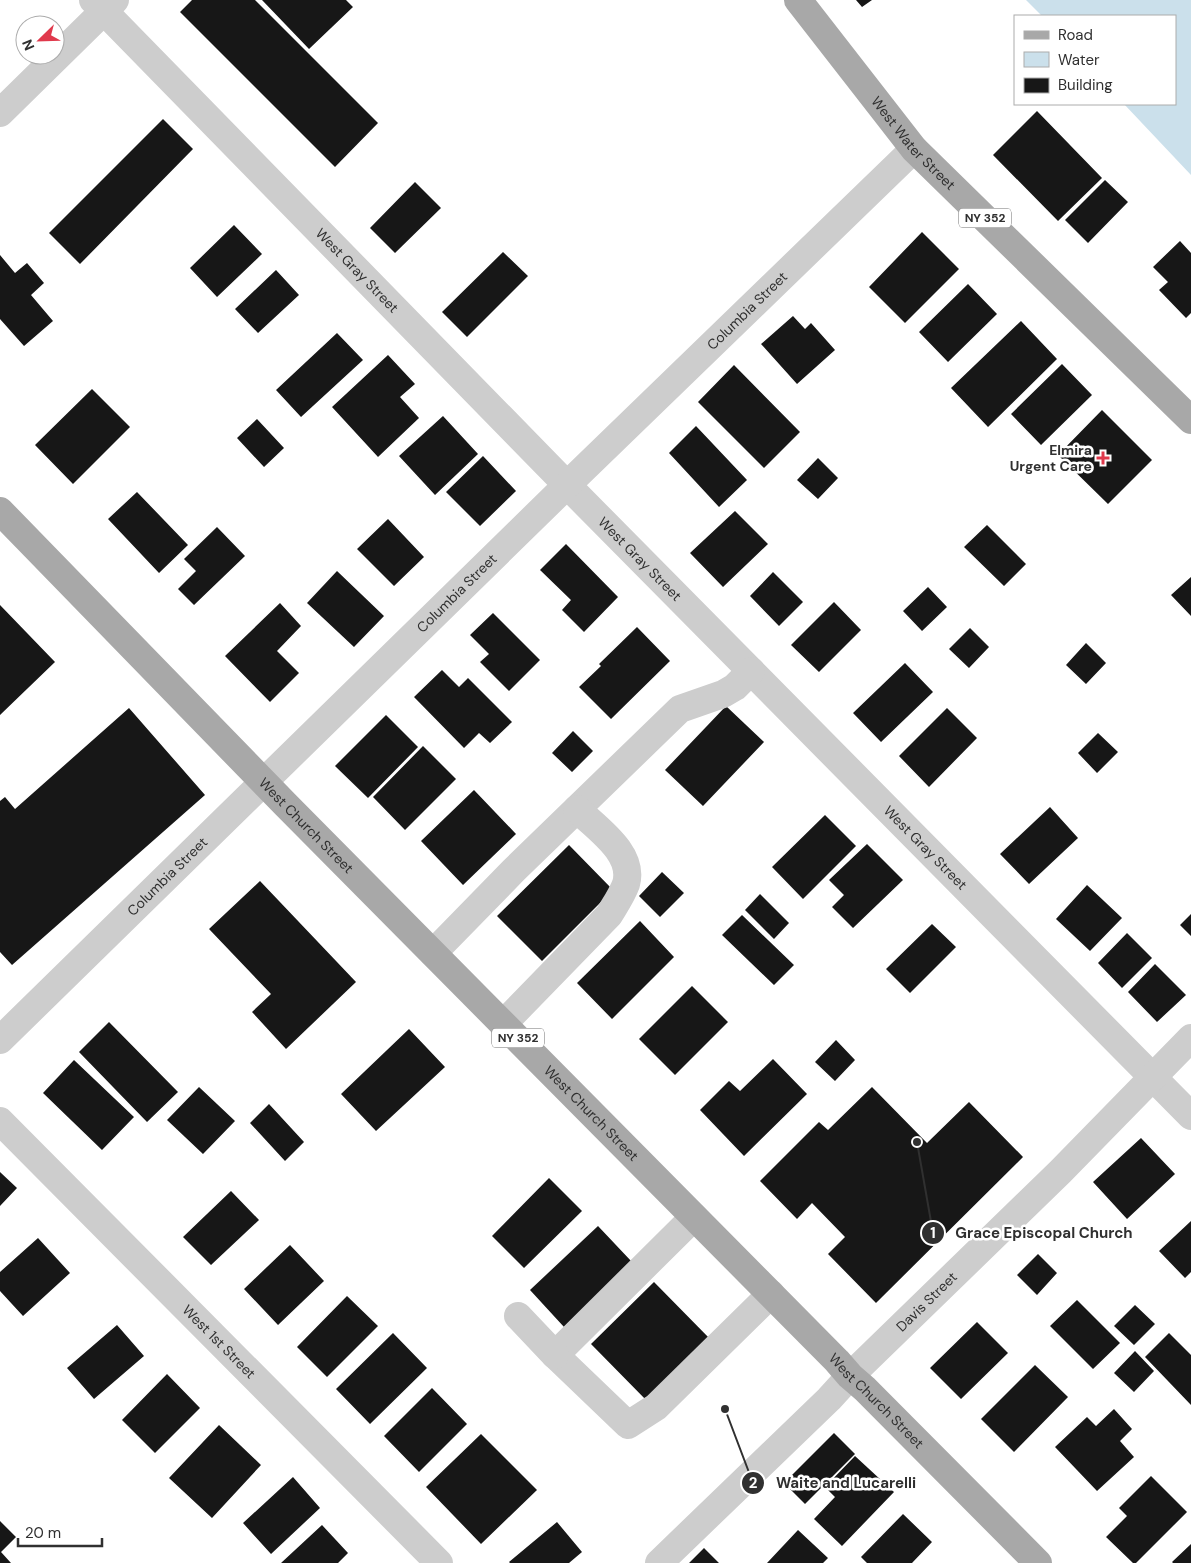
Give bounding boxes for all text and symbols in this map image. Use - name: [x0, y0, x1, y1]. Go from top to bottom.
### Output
- north arrow: [15, 15, 65, 65]
- legend: [1014, 15, 1176, 105]
- text: Road: [1058, 25, 1093, 45]
- text: N: [18, 37, 38, 53]
- text: Water: [1058, 50, 1100, 70]
- text: Building: [1058, 75, 1113, 95]
- street label: West Water Street: [867, 93, 959, 194]
- road number: NY 352: [959, 208, 1011, 228]
- street label: West Gray Street: [312, 224, 403, 316]
- street label: Columbia Street: [703, 268, 791, 354]
- place label: Elmira Urgent Care: [1010, 441, 1092, 475]
- marker: Elmira Urgent Care: [1096, 451, 1110, 465]
- street label: West Gray Street: [595, 513, 686, 605]
- street label: Columbia Street: [413, 550, 501, 636]
- street label: West Church Street: [255, 774, 358, 877]
- street label: West Gray Street: [880, 802, 971, 893]
- street label: Columbia Street: [123, 833, 211, 920]
- road number: NY 352: [492, 1028, 544, 1048]
- street label: West Church Street: [540, 1062, 643, 1165]
- callout: Grace Episcopal Church: [921, 1218, 1143, 1248]
- text: 1: [930, 1223, 936, 1243]
- text: Grace Episcopal Church: [955, 1223, 1133, 1243]
- street label: Davis Street: [892, 1268, 961, 1335]
- street label: West 1st Street: [179, 1301, 260, 1382]
- street label: West Church Street: [825, 1349, 928, 1452]
- callout: Waite and Lucarelli: [741, 1468, 926, 1498]
- text: 2: [749, 1473, 758, 1493]
- text: Waite and Lucarelli: [776, 1473, 916, 1493]
- scale bar: [18, 1516, 101, 1548]
- text: 20 m: [25, 1523, 61, 1543]

